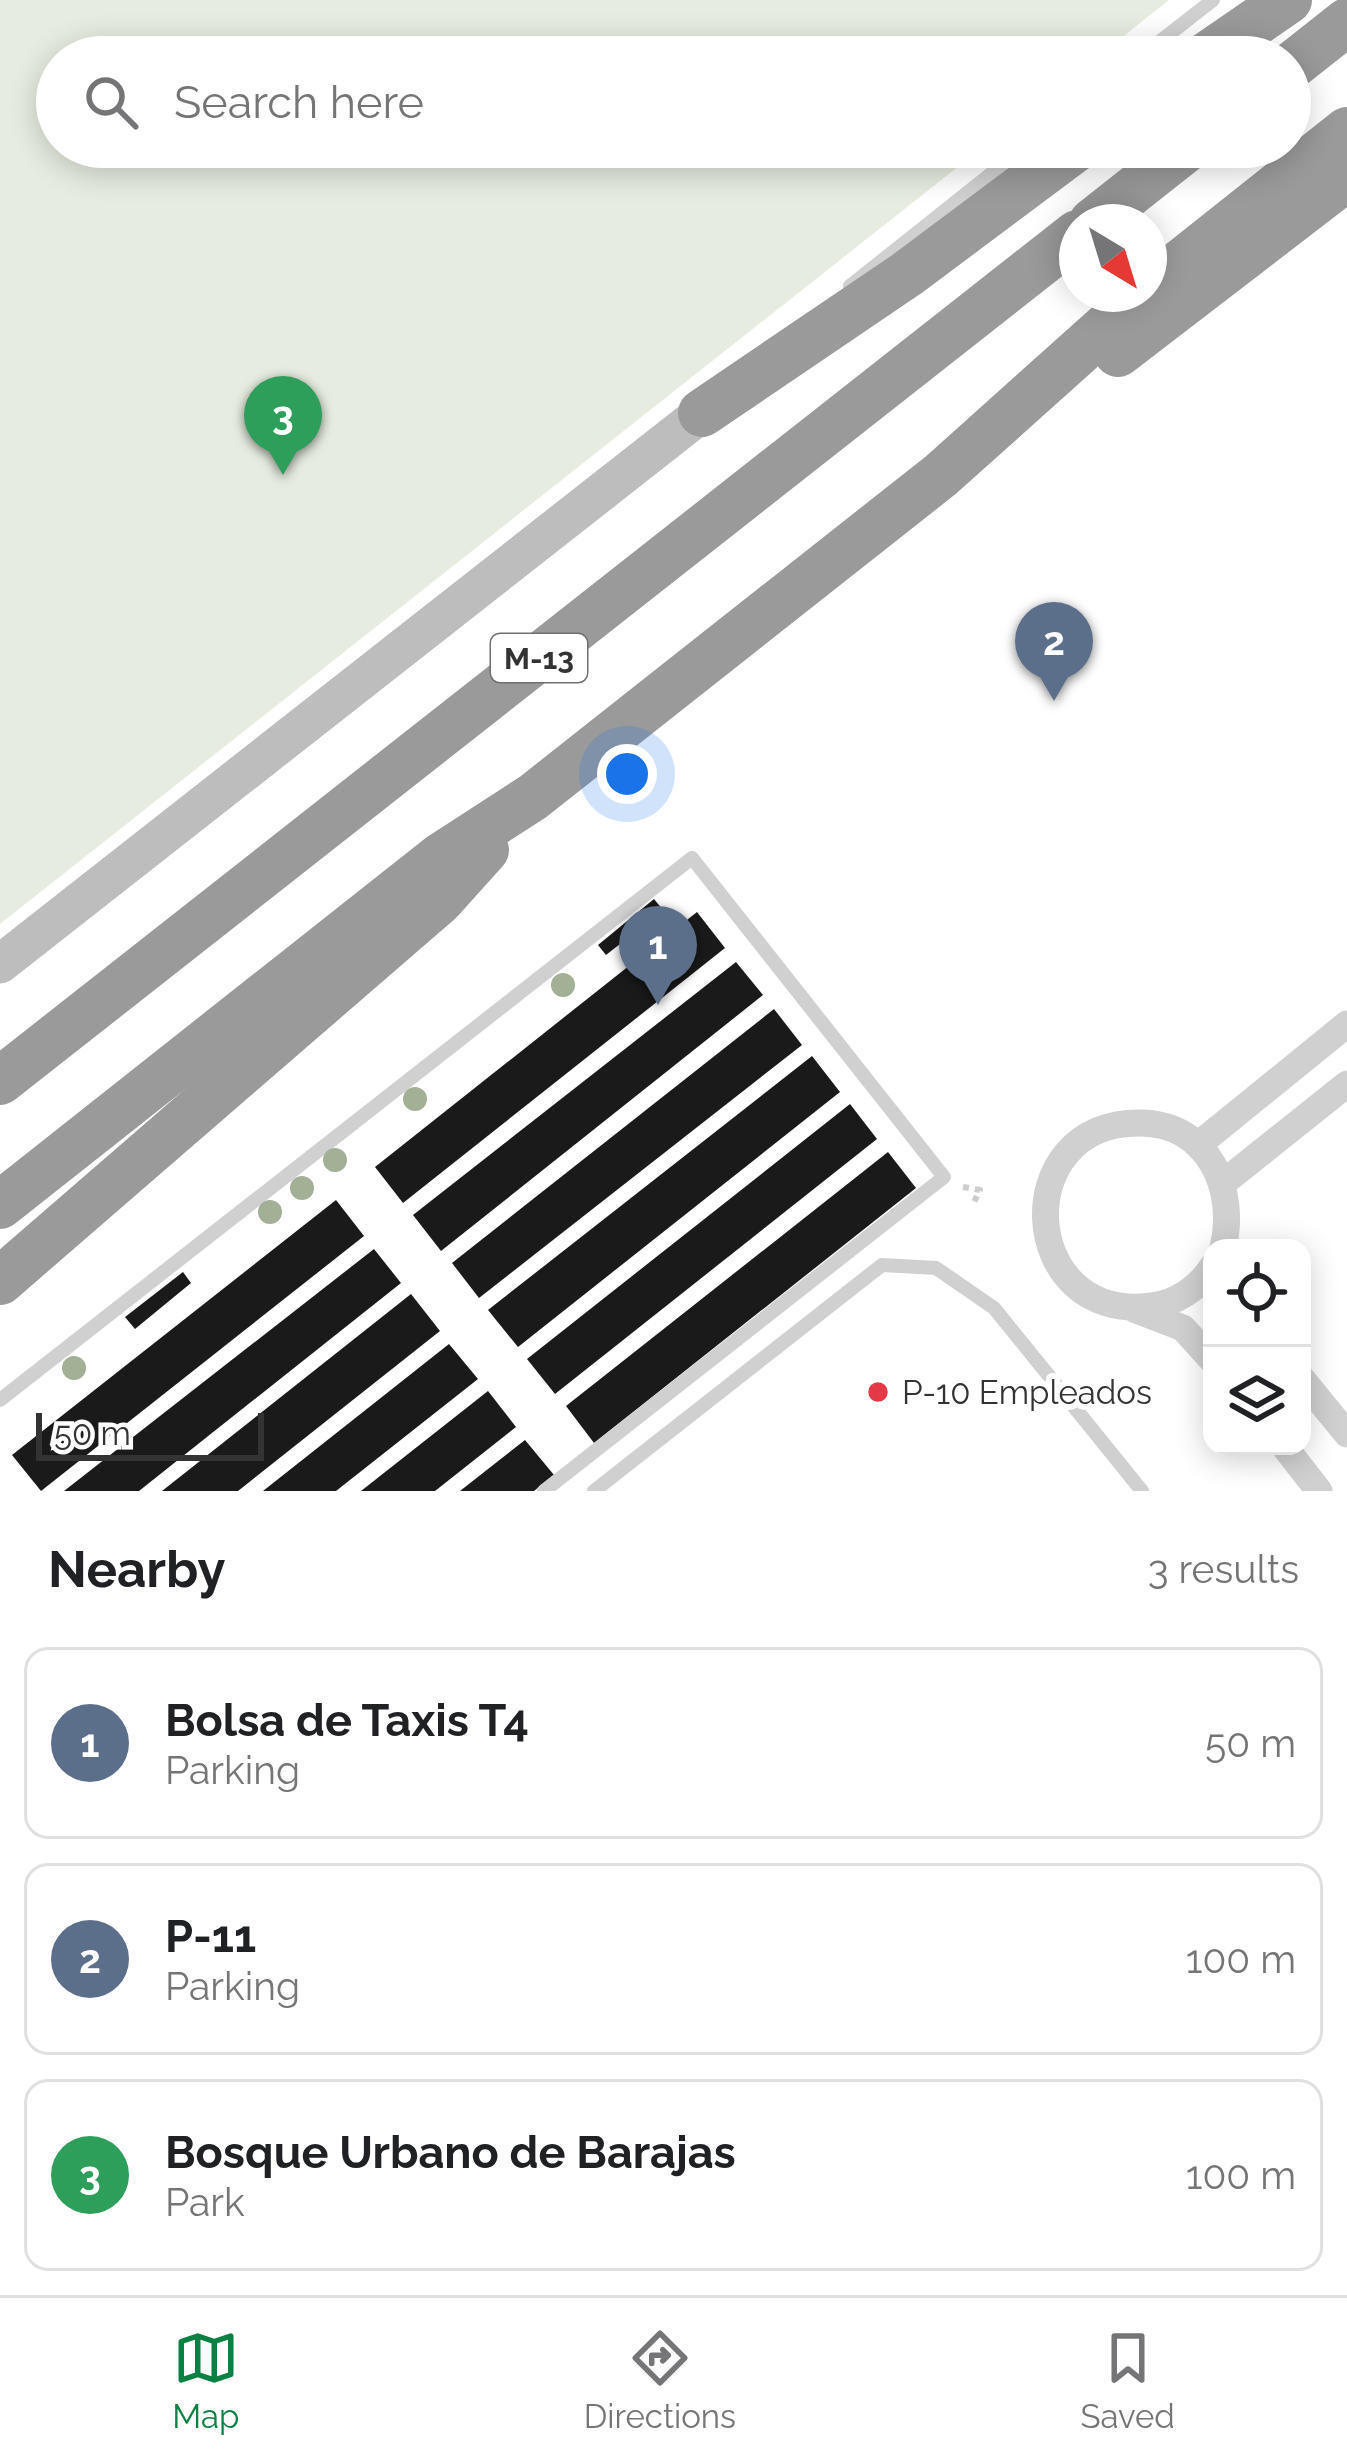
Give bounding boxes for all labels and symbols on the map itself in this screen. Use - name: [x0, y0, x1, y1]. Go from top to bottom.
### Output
- north arrow: [1059, 204, 1167, 312]
- pin: 3: [244, 376, 322, 475]
- pin: 2: [1015, 602, 1093, 701]
- road number: M-13: [491, 634, 587, 682]
- your location: [597, 744, 657, 804]
- pin: 1: [619, 906, 697, 1005]
- place label: P-10 Empleados: [902, 1373, 1152, 1412]
- marker: P-10 Empleados: [865, 1379, 891, 1405]
- scale bar: [36, 1407, 264, 1460]

